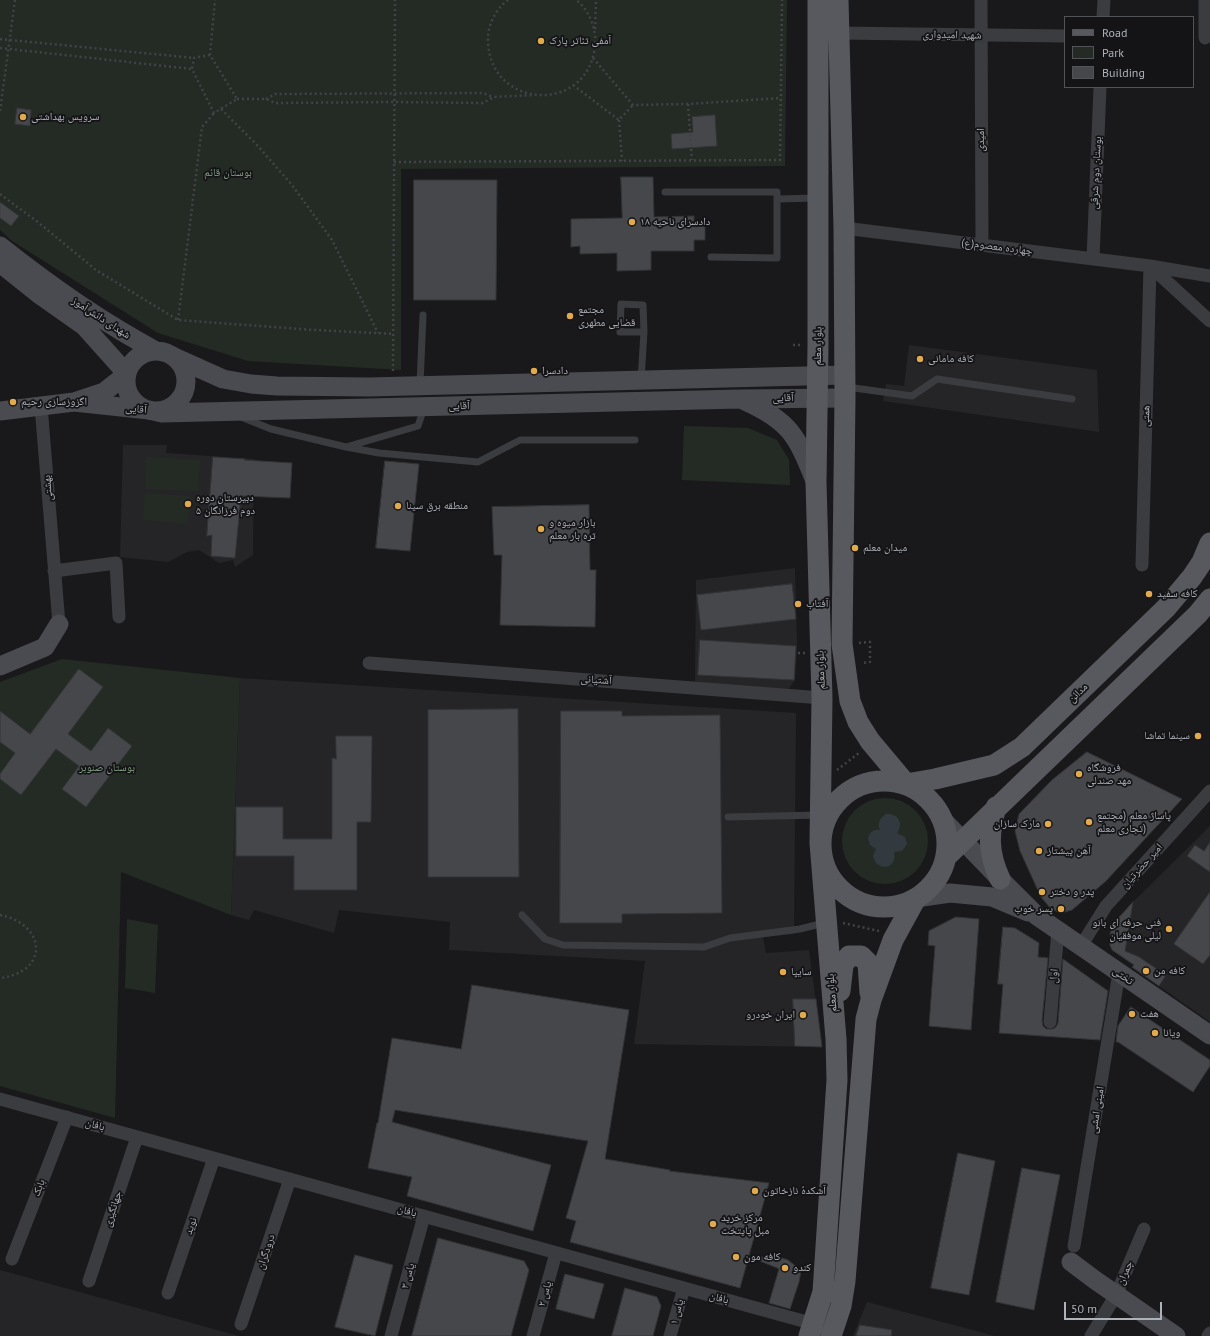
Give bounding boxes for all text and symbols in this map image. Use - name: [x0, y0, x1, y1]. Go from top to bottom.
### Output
- legend: [1064, 16, 1194, 88]
- text: Road: [1102, 25, 1127, 40]
- street label: شهيد امیدواری: [922, 28, 982, 42]
- place label: آمفی تئاتر پارک: [549, 34, 611, 48]
- marker: آمفی تئاتر پارک: [536, 36, 546, 46]
- text: Park: [1102, 45, 1124, 60]
- text: Building: [1102, 65, 1145, 80]
- place label: سرویس بهداشتی: [31, 110, 100, 124]
- marker: سرویس بهداشتی: [18, 112, 28, 122]
- street label: امیدی: [974, 128, 988, 152]
- street label: بوستان دوم شرقی: [1087, 136, 1105, 210]
- park label: بوستان قائم: [204, 166, 252, 180]
- place label: دادسرای ناحیه ۱۸: [640, 215, 710, 229]
- marker: دادسرای ناحیه ۱۸: [627, 217, 637, 227]
- street label: چهارده معصوم(ع): [961, 236, 1033, 258]
- street label: شهدای دانش‌آموز: [69, 294, 133, 342]
- place label: مجتمع قضایی مطهری: [578, 303, 636, 329]
- marker: مجتمع قضایی مطهری: [565, 311, 575, 321]
- street label: بلوار معلم: [811, 327, 825, 365]
- place label: کافه مامانی: [928, 352, 974, 366]
- marker: کافه مامانی: [915, 354, 925, 364]
- place label: دادسرا: [542, 364, 568, 378]
- marker: دادسرا: [529, 366, 539, 376]
- street label: آقایی: [772, 391, 794, 405]
- place label: اگزوزسازی رحیم: [21, 395, 87, 409]
- marker: اگزوزسازی رحیم: [8, 397, 18, 407]
- street label: آقایی: [448, 399, 470, 413]
- street label: آقایی: [125, 401, 147, 417]
- street label: همتی: [1139, 405, 1153, 427]
- street label: بهشتی: [40, 474, 56, 502]
- place label: دبیرستان دوره دوم فرزانگان ۵: [196, 491, 255, 517]
- marker: دبیرستان دوره دوم فرزانگان ۵: [183, 499, 193, 509]
- place label: منطقه برق سینا: [406, 499, 468, 513]
- marker: منطقه برق سینا: [393, 501, 403, 511]
- place label: بازار میوه و تره بار معلم: [549, 516, 596, 542]
- marker: بازار میوه و تره بار معلم: [536, 524, 546, 534]
- place label: میدان معلم: [863, 541, 907, 555]
- marker: میدان معلم: [850, 543, 860, 553]
- place label: کافه سفید: [1157, 587, 1198, 601]
- marker: کافه سفید: [1144, 589, 1154, 599]
- place label: آفتاب: [806, 597, 828, 611]
- marker: آفتاب: [793, 599, 803, 609]
- street label: بلوار معلم: [814, 650, 828, 690]
- street label: آشتیانی: [580, 672, 612, 688]
- street label: مدائن: [1065, 681, 1091, 705]
- place label: سینما تماشا: [1144, 729, 1190, 743]
- marker: سینما تماشا: [1193, 731, 1203, 741]
- park label: بوستان صنوبر: [79, 761, 135, 775]
- place label: فروشگاه مهد صندلی: [1087, 761, 1131, 787]
- marker: فروشگاه مهد صندلی: [1074, 769, 1084, 779]
- place label: پاساژ معلم (مجتمع تجاری معلم): [1097, 809, 1171, 835]
- place label: مارک سازان: [994, 817, 1040, 831]
- marker: پاساژ معلم (مجتمع تجاری معلم): [1084, 817, 1094, 827]
- marker: مارک سازان: [1043, 819, 1053, 829]
- street label: امیر حضرتیان: [1118, 841, 1166, 891]
- place label: آهن پیشتاز: [1047, 844, 1091, 858]
- marker: آهن پیشتاز: [1034, 846, 1044, 856]
- place label: پدر و دختر: [1050, 885, 1094, 899]
- marker: پدر و دختر: [1037, 887, 1047, 897]
- place label: پسر خوب: [1014, 902, 1053, 916]
- marker: پسر خوب: [1056, 904, 1066, 914]
- place label: فنی حرفه ای بانو لیلی موفقیان: [1092, 916, 1161, 942]
- marker: فنی حرفه ای بانو لیلی موفقیان: [1164, 924, 1174, 934]
- street label: تختی: [1110, 964, 1136, 988]
- place label: کافه من: [1154, 964, 1185, 978]
- place label: سایپا: [791, 965, 812, 979]
- marker: کافه من: [1141, 966, 1151, 976]
- marker: سایپا: [778, 967, 788, 977]
- street label: اول: [1047, 968, 1061, 984]
- street label: بلوار معلم: [824, 973, 840, 1013]
- place label: هفت: [1140, 1007, 1159, 1021]
- place label: ایران خودرو: [746, 1008, 795, 1022]
- marker: هفت: [1127, 1009, 1137, 1019]
- marker: ایران خودرو: [798, 1010, 808, 1020]
- place label: ویانا: [1163, 1026, 1181, 1040]
- marker: ویانا: [1150, 1028, 1160, 1038]
- street label: امینی امشی: [1087, 1085, 1107, 1135]
- street label: بافان: [84, 1116, 106, 1134]
- street label: بابک: [30, 1178, 48, 1198]
- place label: آشکدهٔ نازخاتون: [763, 1184, 826, 1198]
- marker: آشکدهٔ نازخاتون: [750, 1186, 760, 1196]
- street label: جهانگیری: [101, 1189, 125, 1229]
- street label: بافان: [396, 1202, 418, 1220]
- place label: مرکز خرید مبل پایتخت: [721, 1211, 769, 1237]
- street label: نوید: [182, 1216, 200, 1236]
- marker: مرکز خرید مبل پایتخت: [708, 1219, 718, 1229]
- street label: درودگران: [254, 1233, 278, 1271]
- place label: کافه مون: [744, 1250, 780, 1264]
- marker: کافه مون: [731, 1252, 741, 1262]
- street label: چمران: [1114, 1259, 1136, 1287]
- place label: کندو: [793, 1261, 811, 1275]
- street label: یاس ۳: [398, 1262, 418, 1290]
- marker: کندو: [780, 1263, 790, 1273]
- street label: یاس ۲: [535, 1280, 555, 1308]
- street label: بافان: [708, 1289, 730, 1307]
- scale bar: [1066, 1294, 1164, 1320]
- street label: یاس ۱: [667, 1298, 687, 1326]
- text: 50 m: [1071, 1301, 1097, 1316]

